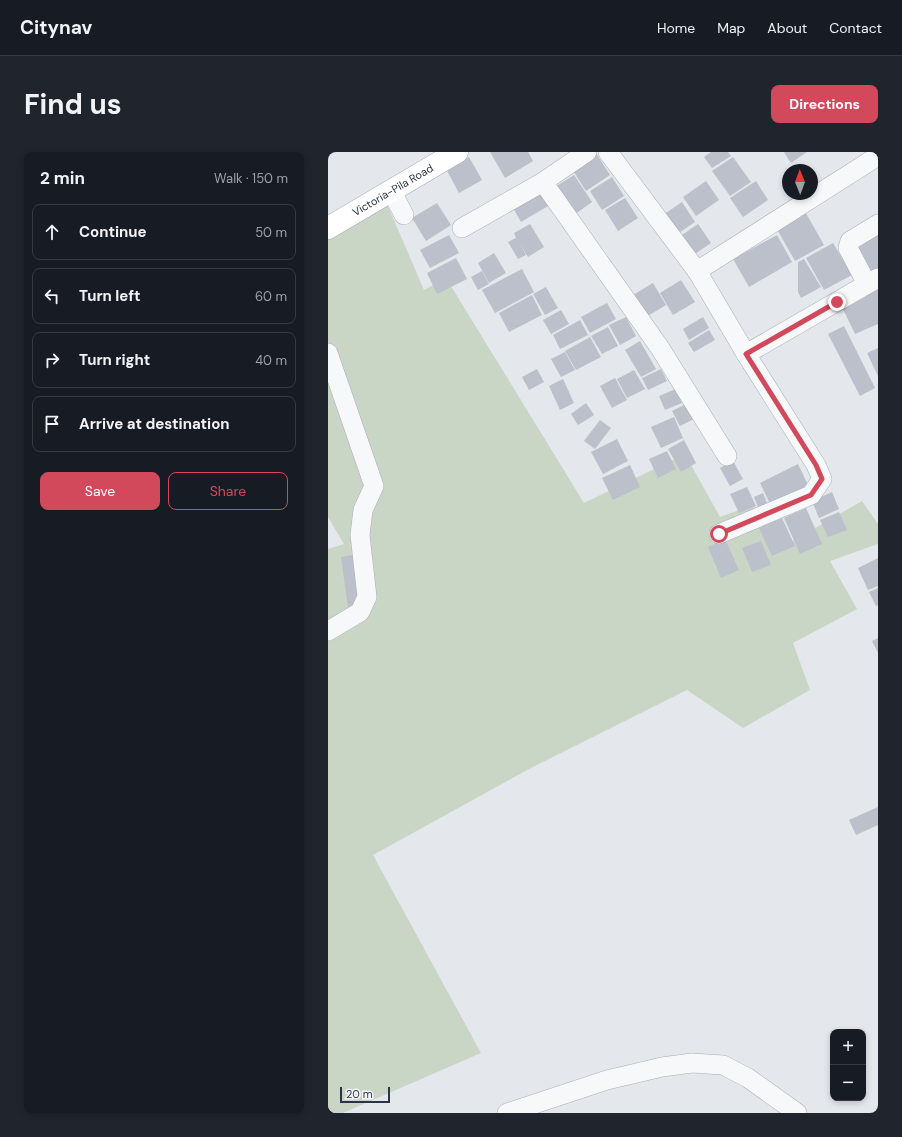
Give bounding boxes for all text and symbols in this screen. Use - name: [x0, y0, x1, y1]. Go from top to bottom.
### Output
- text: Citynav: [20, 15, 92, 40]
- text: Home: [657, 19, 695, 37]
- text: Map: [717, 19, 745, 37]
- text: About: [767, 19, 807, 37]
- text: Contact: [829, 19, 882, 37]
- button: Directions: [771, 85, 878, 123]
- text: Find us: [24, 86, 122, 123]
- street label: Victoria-Pila Road: [350, 161, 436, 219]
- north arrow: [782, 164, 818, 200]
- text: 2 min: [40, 167, 85, 189]
- text: Walk · 150 m: [214, 170, 288, 187]
- icon: ahead: [41, 221, 63, 243]
- text: Continue: [79, 222, 147, 242]
- text: 50 m: [255, 224, 287, 241]
- icon: left: [41, 285, 63, 307]
- text: Turn left: [79, 286, 140, 306]
- text: 60 m: [255, 288, 287, 305]
- route end: [828, 293, 846, 311]
- icon: right: [41, 349, 63, 371]
- text: Turn right: [79, 350, 150, 370]
- text: 40 m: [255, 352, 287, 369]
- icon: arrive: [41, 413, 63, 435]
- text: Arrive at destination: [79, 414, 230, 434]
- button: Save: [40, 472, 160, 510]
- button: Share: [168, 472, 288, 510]
- route start: [710, 525, 728, 543]
- map controls: [830, 1029, 866, 1101]
- button: +: [830, 1029, 866, 1065]
- button: −: [830, 1065, 866, 1101]
- scale bar: [340, 1085, 390, 1104]
- text: 20 m: [346, 1087, 372, 1101]

